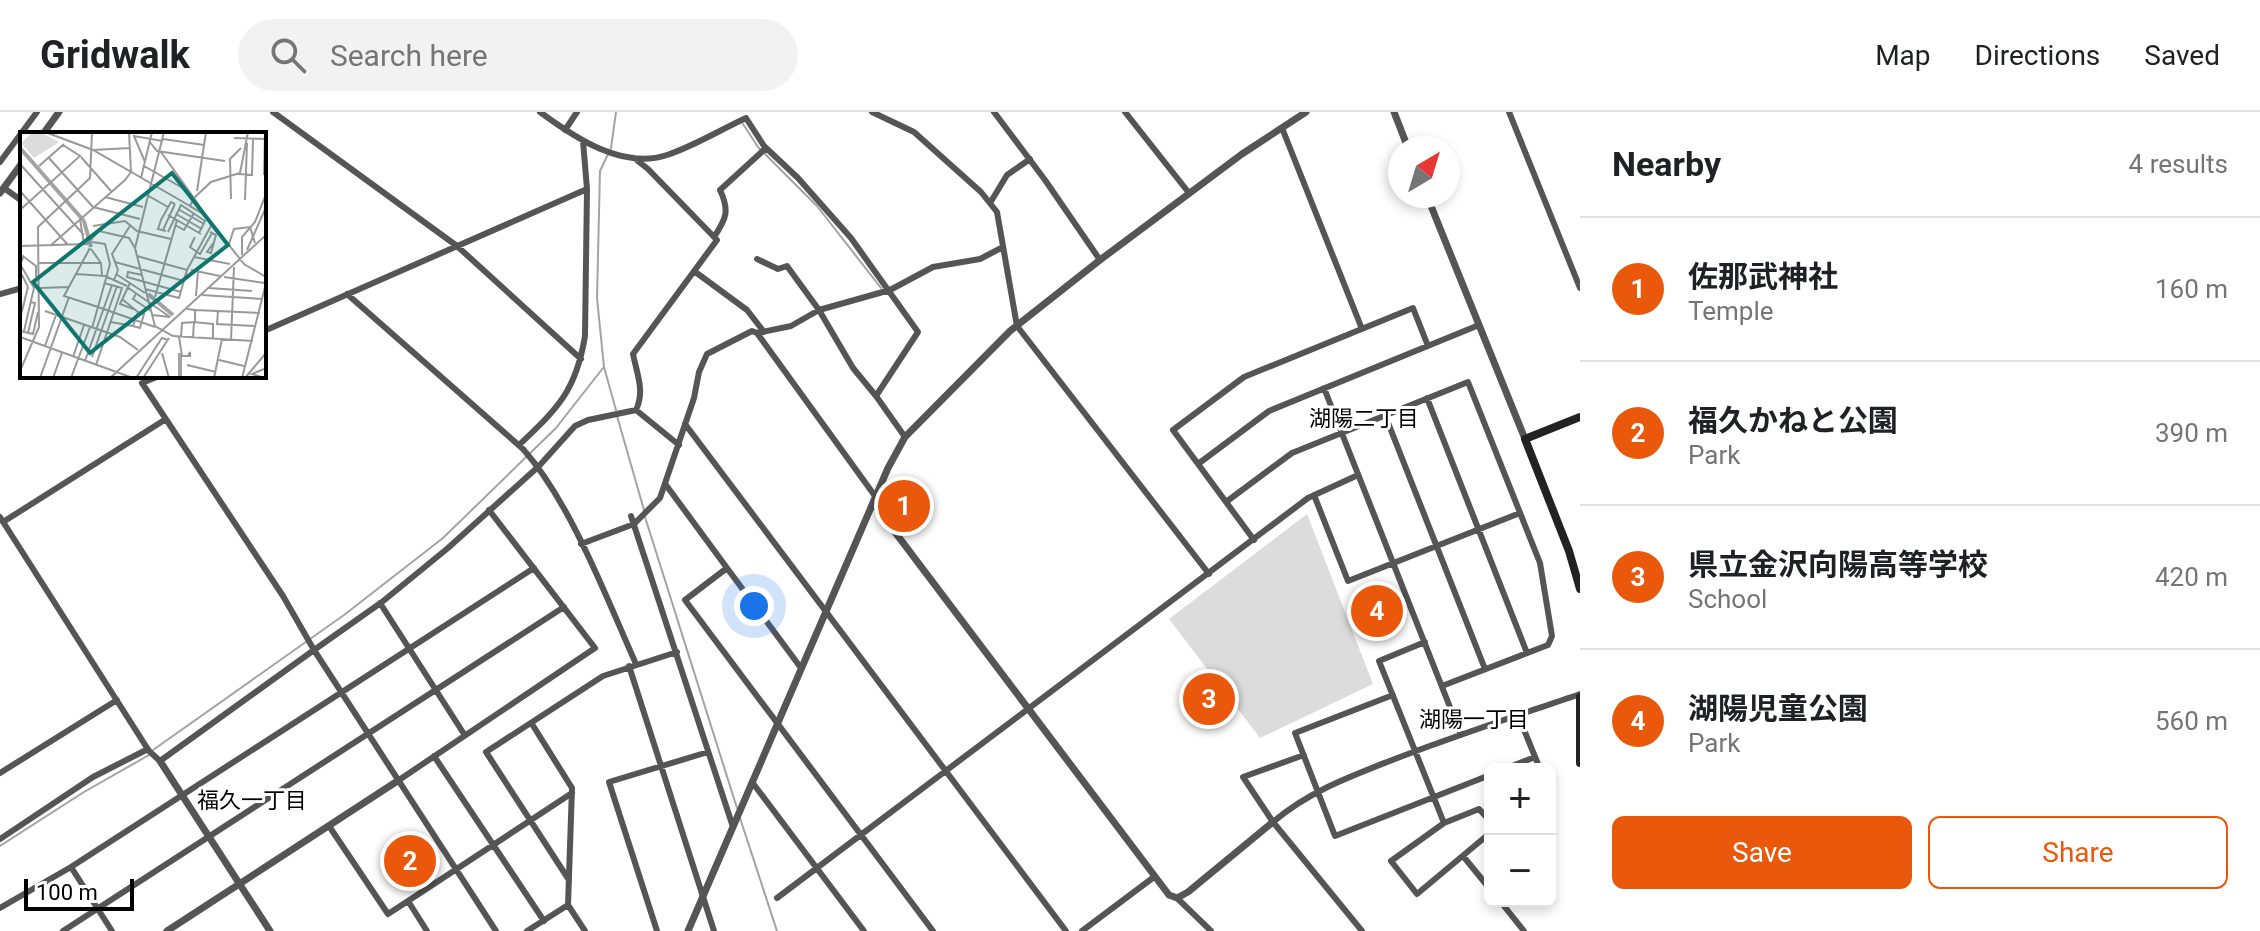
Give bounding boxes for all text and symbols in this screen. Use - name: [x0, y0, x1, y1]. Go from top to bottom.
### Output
- search box: [238, 19, 798, 91]
- text: Gridwalk: [40, 33, 190, 77]
- icon: search: [266, 33, 310, 77]
- text: Search here: [330, 38, 488, 73]
- text: Map: [1875, 39, 1931, 72]
- text: Directions: [1975, 39, 2100, 72]
- text: Saved: [2144, 39, 2220, 72]
- inset map: [20, 132, 266, 378]
- north arrow: [1388, 136, 1460, 208]
- text: Nearby: [1612, 144, 1721, 184]
- text: 4 results: [2129, 149, 2228, 179]
- text: 佐那武神社: [1688, 259, 1838, 294]
- text: 1: [1631, 274, 1645, 304]
- text: 160 m: [2155, 274, 2228, 304]
- text: Temple: [1688, 296, 1774, 326]
- text: 福久かねと公園: [1688, 403, 1898, 438]
- district label: 湖陽二丁目: [1309, 406, 1419, 431]
- text: 2: [1631, 418, 1645, 448]
- text: 390 m: [2155, 418, 2228, 448]
- text: Park: [1688, 440, 1740, 470]
- pin: 1: [878, 476, 930, 536]
- text: 県立金沢向陽高等学校: [1688, 547, 1988, 582]
- text: 3: [1631, 562, 1645, 592]
- text: 420 m: [2155, 562, 2228, 592]
- pin: 4: [1351, 581, 1403, 641]
- text: School: [1688, 584, 1767, 614]
- your location: [734, 586, 774, 626]
- pin: 3: [1183, 669, 1235, 729]
- text: 湖陽児童公園: [1688, 691, 1868, 726]
- text: 4: [1631, 706, 1645, 736]
- text: 560 m: [2155, 706, 2228, 736]
- district label: 湖陽一丁目: [1419, 707, 1529, 732]
- text: Park: [1688, 728, 1740, 758]
- map controls: [1484, 763, 1556, 907]
- button: +: [1484, 763, 1556, 835]
- district label: 福久一丁目: [197, 788, 307, 813]
- button: Save: [1612, 816, 1912, 889]
- button: Share: [1928, 816, 2228, 889]
- pin: 2: [384, 831, 436, 891]
- button: −: [1484, 835, 1556, 907]
- scale bar: [24, 875, 134, 911]
- text: 100 m: [36, 880, 98, 905]

